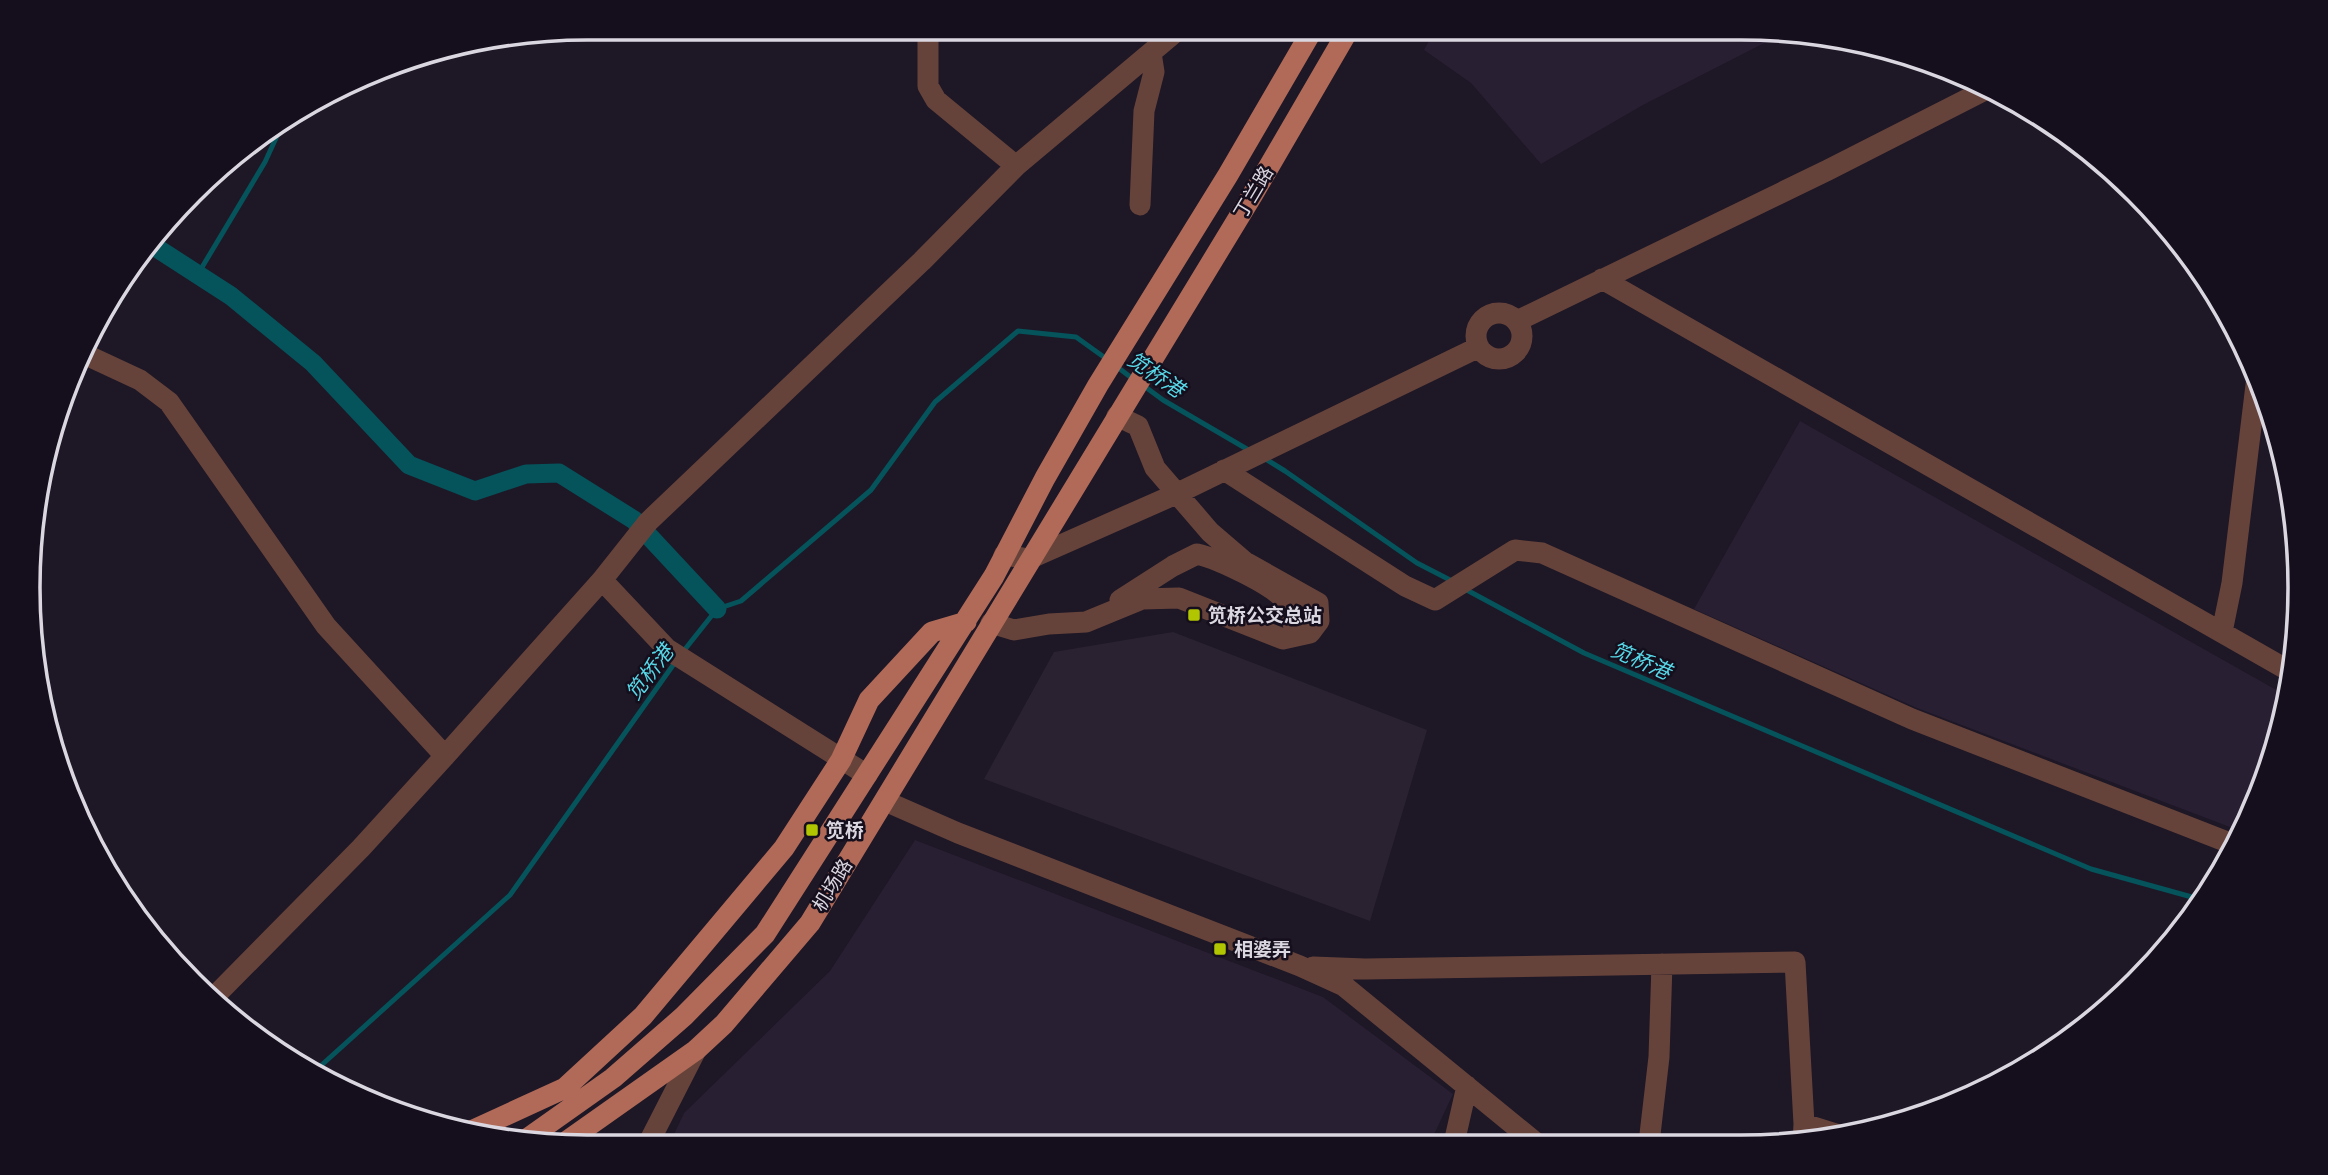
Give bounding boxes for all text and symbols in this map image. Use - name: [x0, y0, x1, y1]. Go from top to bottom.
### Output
- street label: 丁兰路: [1227, 161, 1279, 223]
- water label: 笕桥港: [1122, 345, 1192, 405]
- place label: 笕桥公交总站: [1208, 602, 1322, 628]
- marker: 笕桥公交总站: [1186, 607, 1202, 623]
- water label: 笕桥港: [1607, 635, 1678, 686]
- water label: 笕桥港: [619, 636, 681, 706]
- place label: 笕桥: [826, 817, 864, 843]
- marker: 笕桥: [804, 822, 820, 838]
- street label: 机场路: [806, 854, 858, 916]
- place label: 相婆弄: [1234, 936, 1291, 962]
- marker: 相婆弄: [1212, 941, 1228, 957]

